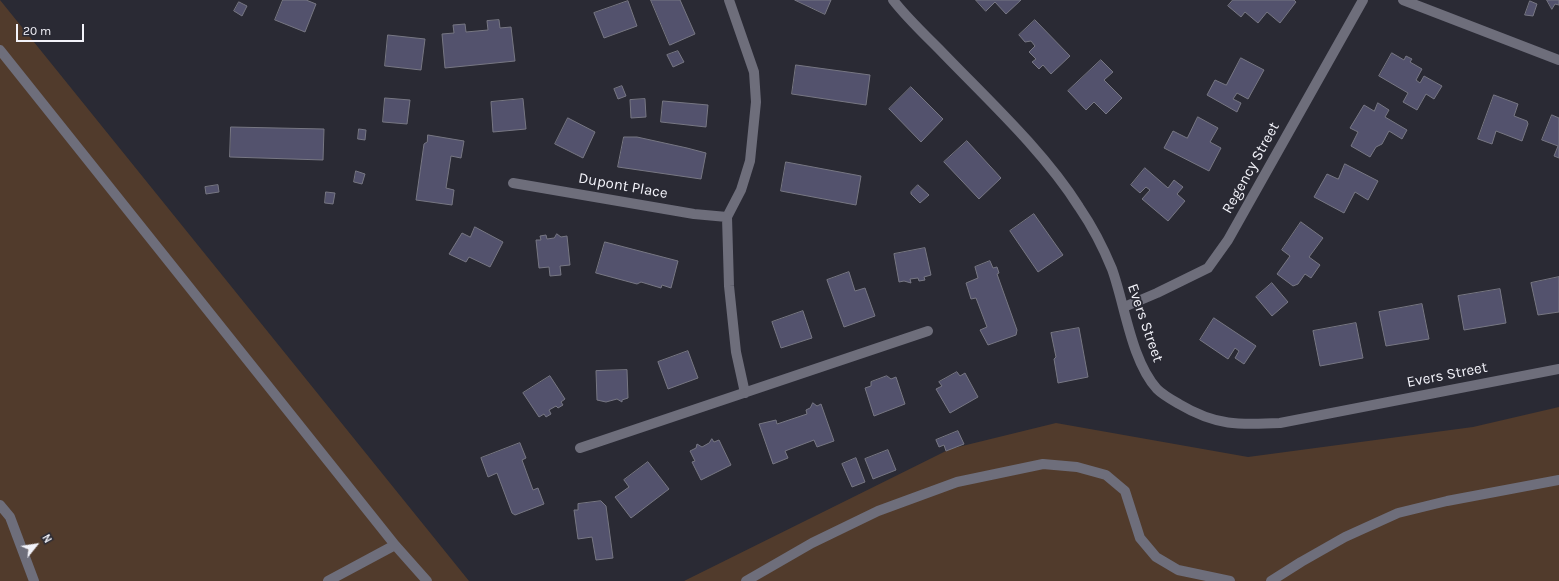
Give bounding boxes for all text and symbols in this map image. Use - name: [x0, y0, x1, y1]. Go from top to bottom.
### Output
- scale bar: [18, 16, 86, 42]
- text: 20 m: [23, 24, 51, 38]
- street label: Regency Street: [1219, 119, 1283, 217]
- street label: Dupont Place: [577, 169, 669, 203]
- street label: Evers Street: [1123, 281, 1167, 365]
- street label: Evers Street: [1405, 358, 1489, 392]
- north arrow: [16, 525, 56, 565]
- text: N: [39, 532, 54, 545]

